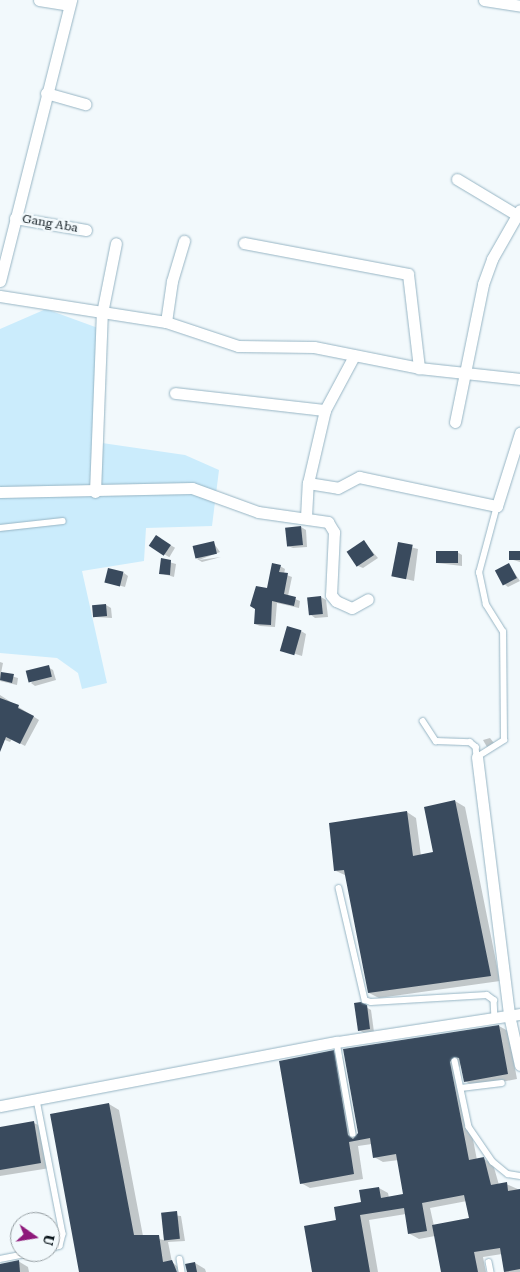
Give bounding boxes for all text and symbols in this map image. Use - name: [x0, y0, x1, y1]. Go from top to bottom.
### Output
- street label: Gang Aba: [21, 212, 79, 236]
- north arrow: [10, 1212, 60, 1262]
- text: U: [40, 1233, 58, 1247]

